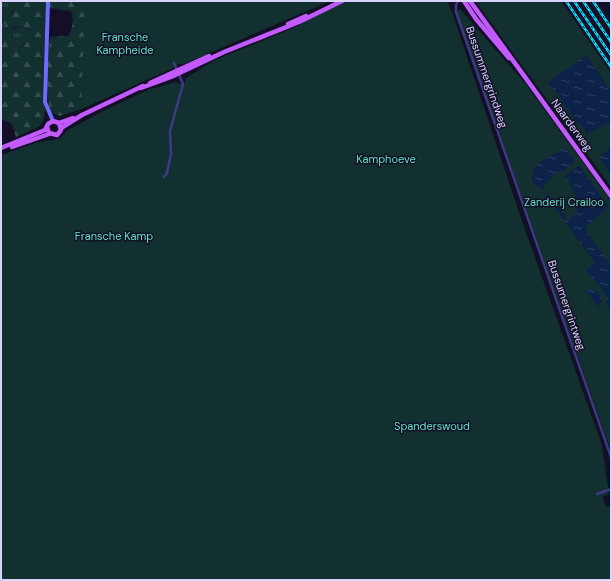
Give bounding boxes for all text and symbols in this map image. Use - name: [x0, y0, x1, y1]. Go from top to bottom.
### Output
- street label: Bussummergrindweg: [463, 24, 511, 130]
- park label: Fransche Kampheide: [96, 30, 154, 57]
- street label: Naarderweg: [548, 96, 596, 154]
- park label: Kamphoeve: [356, 152, 416, 166]
- park label: Zanderij Crailoo: [524, 195, 604, 209]
- park label: Fransche Kamp: [75, 229, 153, 243]
- street label: Bussumergrintweg: [545, 258, 589, 352]
- park label: Spanderswoud: [394, 419, 470, 433]

